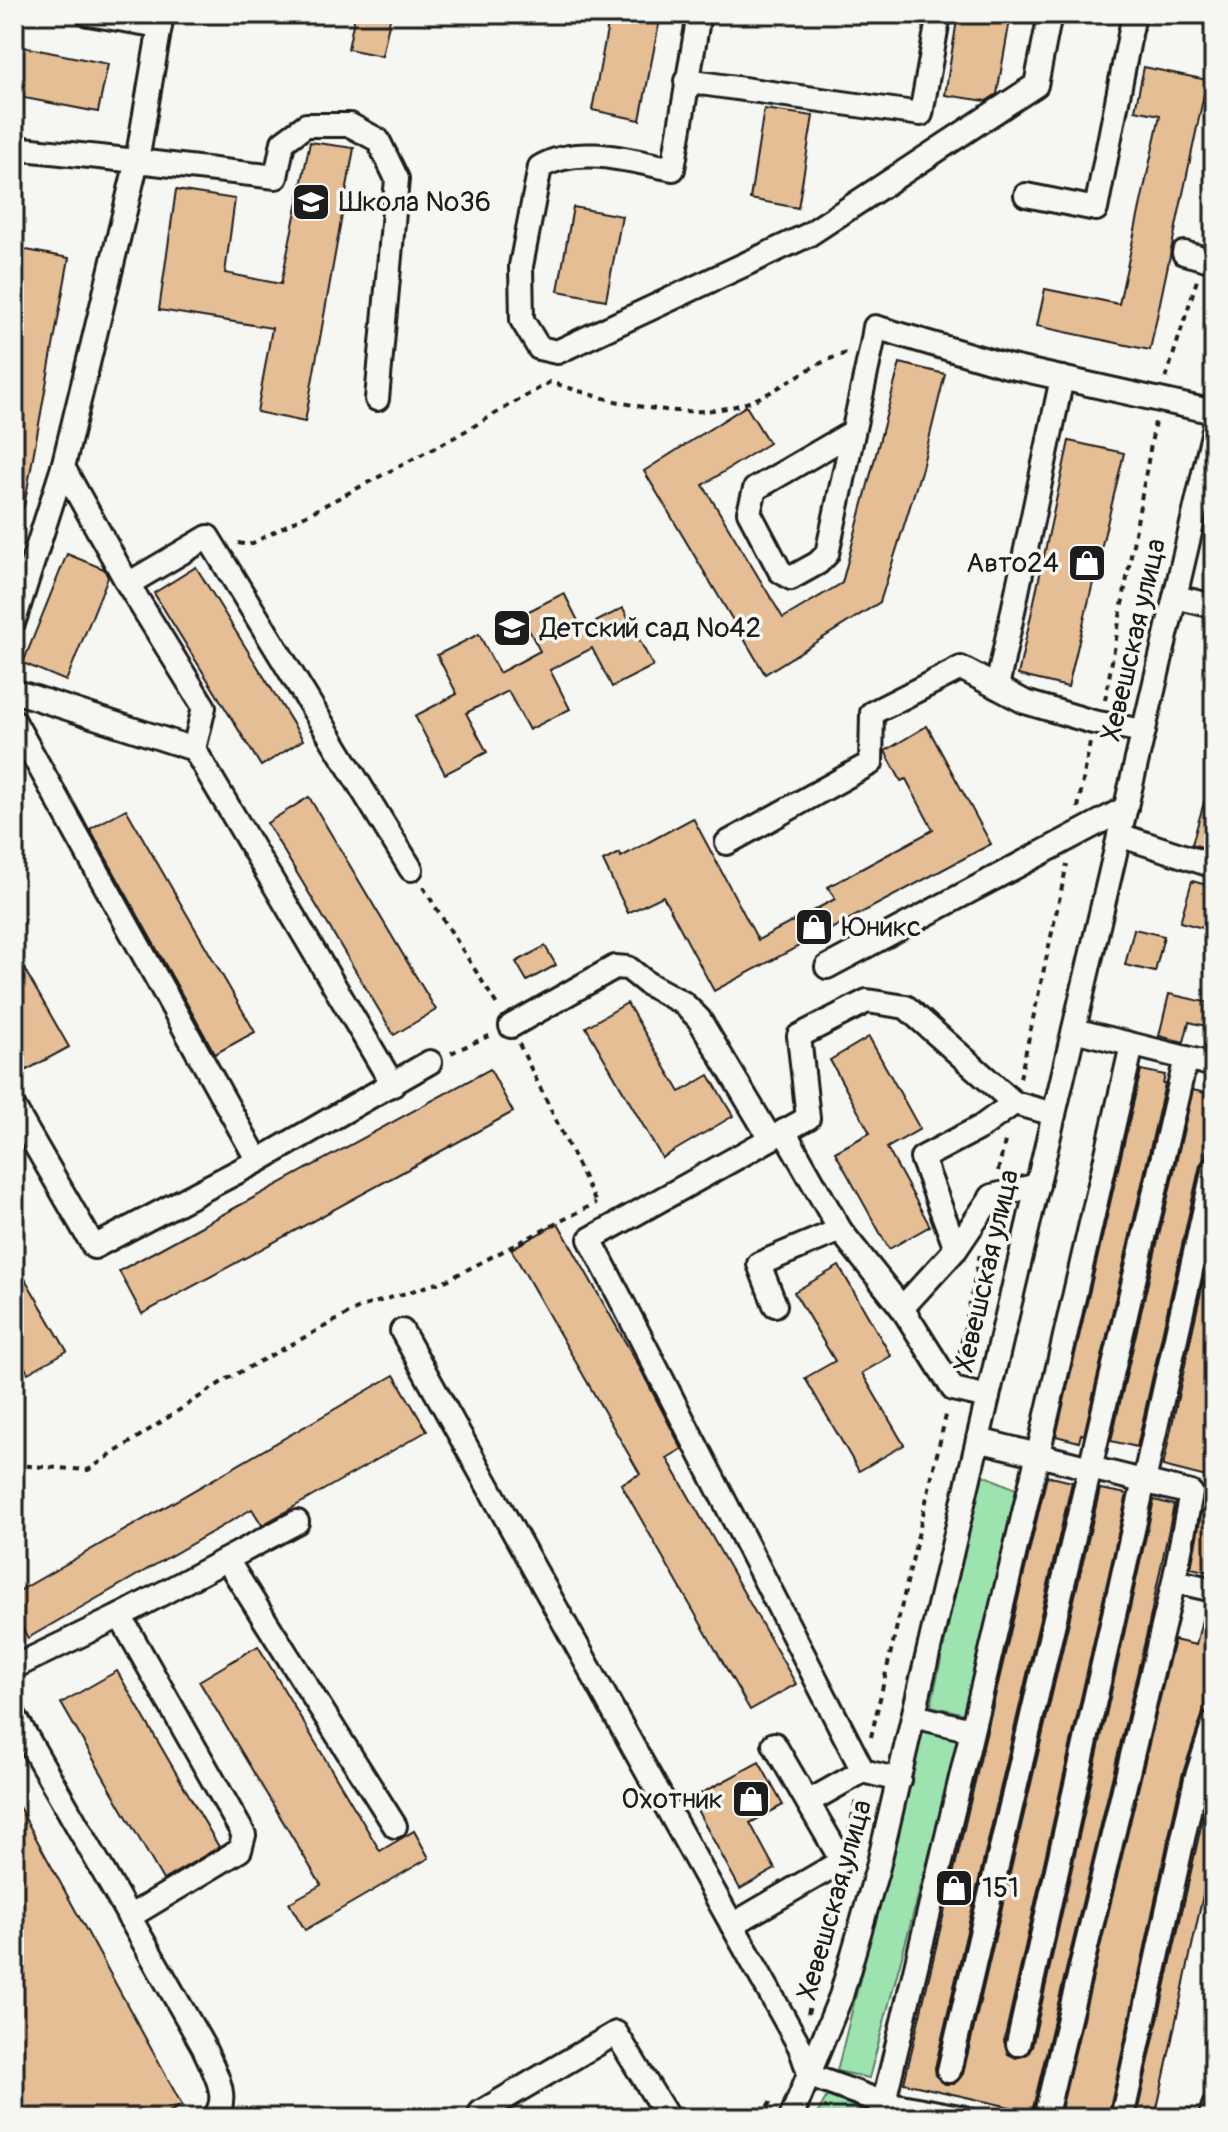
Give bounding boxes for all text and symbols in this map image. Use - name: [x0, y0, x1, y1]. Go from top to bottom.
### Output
- school or university icon: Школа №36: [290, 181, 332, 223]
- place label: Школа №36: [339, 185, 491, 220]
- street label: Хевешская улица: [1094, 535, 1174, 745]
- shop icon: Авто24: [1066, 542, 1108, 584]
- place label: Авто24: [966, 546, 1059, 581]
- school or university icon: Детский сад №42: [491, 607, 533, 649]
- place label: Детский сад №42: [539, 611, 761, 646]
- shop icon: Юникс: [793, 906, 835, 948]
- place label: Юникс: [842, 910, 921, 945]
- street label: Хевешская улица: [947, 1166, 1027, 1376]
- shop icon: Охотник: [730, 1778, 772, 1820]
- place label: Охотник: [621, 1782, 723, 1817]
- street label: Хевешская улица: [790, 1796, 880, 2004]
- shop icon: 151: [933, 1867, 975, 1909]
- place label: 151: [982, 1871, 1019, 1906]

